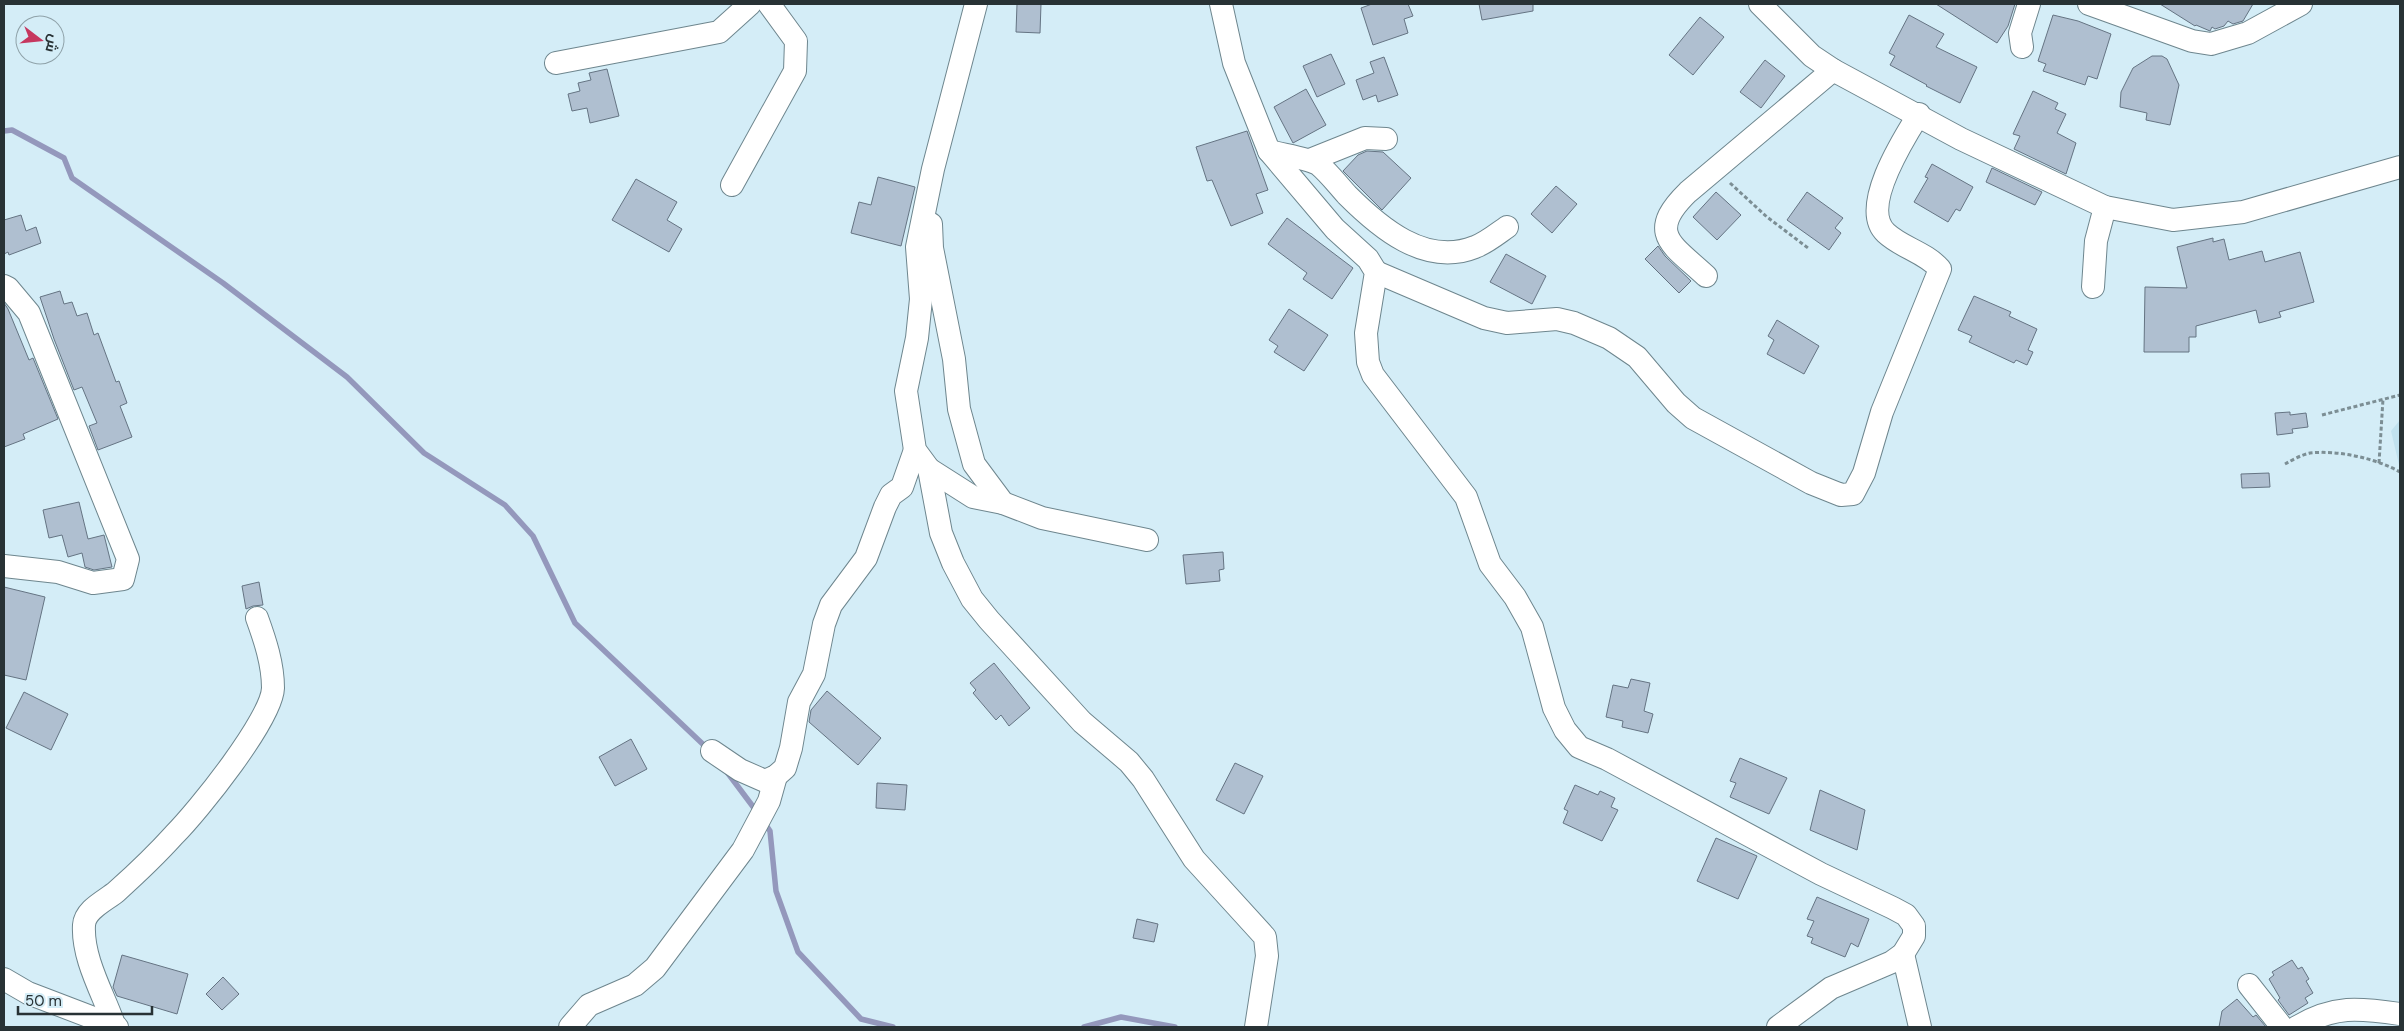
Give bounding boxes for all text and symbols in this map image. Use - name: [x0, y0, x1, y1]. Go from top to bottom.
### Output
- north arrow: [15, 15, 65, 65]
- text: ش: [41, 32, 64, 55]
- scale bar: [18, 984, 151, 1016]
- text: 50 m: [25, 991, 62, 1011]

